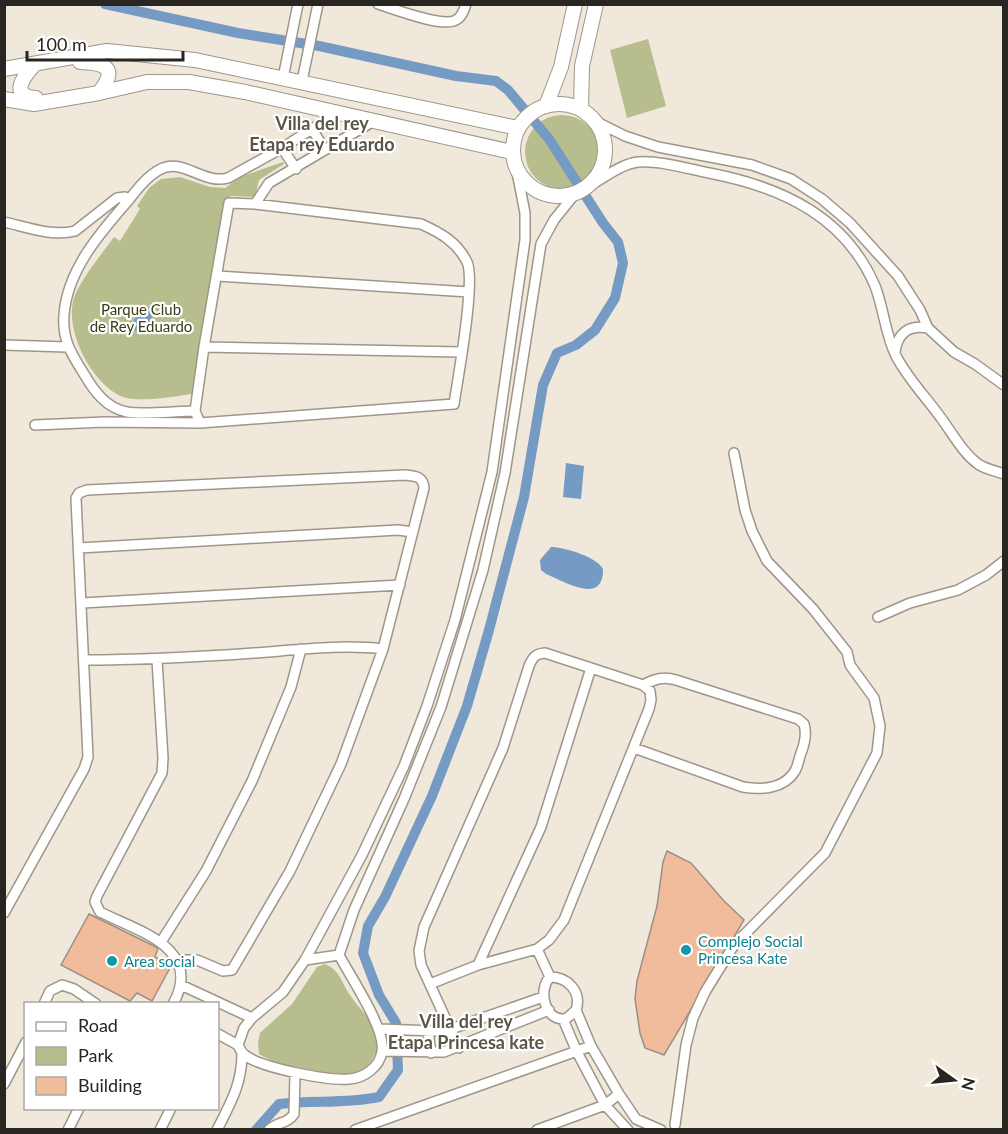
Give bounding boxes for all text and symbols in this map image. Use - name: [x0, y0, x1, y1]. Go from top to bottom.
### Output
- scale bar: [27, 24, 183, 62]
- text: 100 m: [36, 33, 87, 55]
- district label: Villa del rey Etapa rey Eduardo: [249, 112, 395, 155]
- park label: Parque Club de Rey Eduardo: [90, 300, 192, 335]
- place label: Complejo Social Princesa Kate: [698, 932, 803, 967]
- marker: Complejo Social Princesa Kate: [679, 943, 693, 957]
- place label: Area social: [124, 952, 195, 970]
- marker: Area social: [105, 954, 119, 968]
- legend: [24, 1002, 219, 1110]
- district label: Villa del rey Etapa Princesa kate: [388, 1010, 545, 1053]
- text: Road: [78, 1014, 118, 1036]
- text: Park: [78, 1044, 114, 1066]
- north arrow: [924, 1050, 984, 1110]
- text: Building: [78, 1074, 142, 1096]
- text: N: [958, 1076, 980, 1092]

